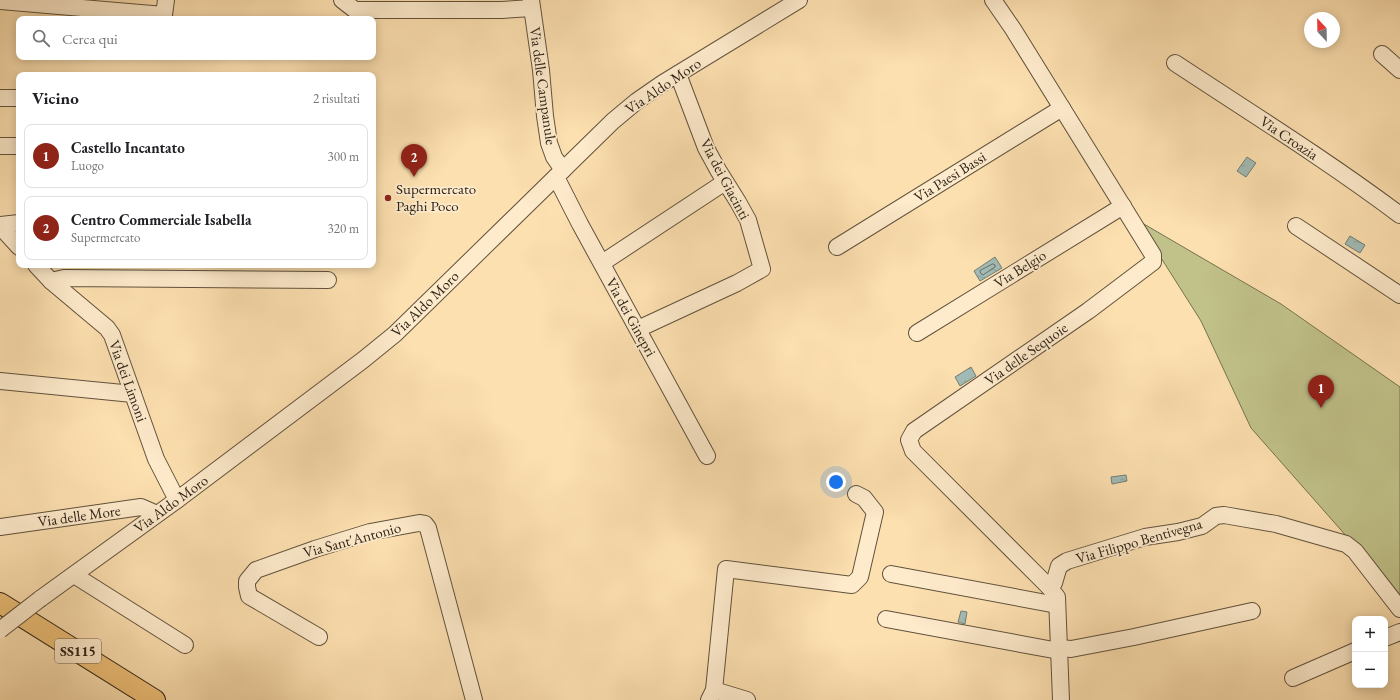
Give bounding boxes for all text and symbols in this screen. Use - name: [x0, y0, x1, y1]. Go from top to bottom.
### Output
- north arrow: [1304, 12, 1340, 48]
- search box: [16, 16, 376, 60]
- street label: Via delle Campanule: [526, 26, 561, 146]
- icon: search: [30, 27, 52, 49]
- text: Cerca qui: [62, 29, 118, 48]
- street label: Via Aldo Moro: [621, 53, 704, 118]
- text: Vicino: [32, 87, 79, 109]
- text: 2 risultati: [313, 90, 360, 107]
- street label: Via Croazia: [1257, 111, 1322, 164]
- street label: Via dei Giacinti: [696, 135, 755, 223]
- text: Castello Incantato: [71, 138, 185, 157]
- pin: 2: [401, 144, 427, 177]
- street label: Via Paesi Bassi: [910, 147, 990, 206]
- text: 1: [43, 148, 49, 165]
- text: 300 m: [328, 148, 359, 165]
- text: Luogo: [71, 157, 104, 174]
- place label: Supermercato Paghi Poco: [396, 179, 476, 215]
- marker: Supermercato Paghi Poco: [383, 193, 393, 203]
- text: Centro Commerciale Isabella: [71, 210, 252, 229]
- text: 2: [43, 220, 49, 237]
- text: 320 m: [328, 220, 359, 237]
- text: Supermercato: [71, 229, 140, 246]
- street label: Via Belgio: [990, 245, 1050, 292]
- street label: Via Aldo Moro: [387, 266, 463, 341]
- street label: Via dei Ginepri: [602, 274, 661, 360]
- street label: Via delle Sequoie: [980, 318, 1071, 389]
- street label: Via dei Limoni: [105, 337, 152, 425]
- pin: 1: [1308, 375, 1334, 408]
- street label: Via Aldo Moro: [130, 470, 212, 537]
- your location: [826, 472, 846, 492]
- street label: Via delle More: [36, 500, 122, 531]
- street label: Via Filippo Bentivegna: [1074, 513, 1204, 568]
- street label: Via Sant'Antonio: [301, 517, 403, 562]
- map controls: [1352, 616, 1388, 688]
- button: +: [1352, 616, 1388, 652]
- road number: SS115: [55, 639, 101, 663]
- button: −: [1352, 652, 1388, 688]

